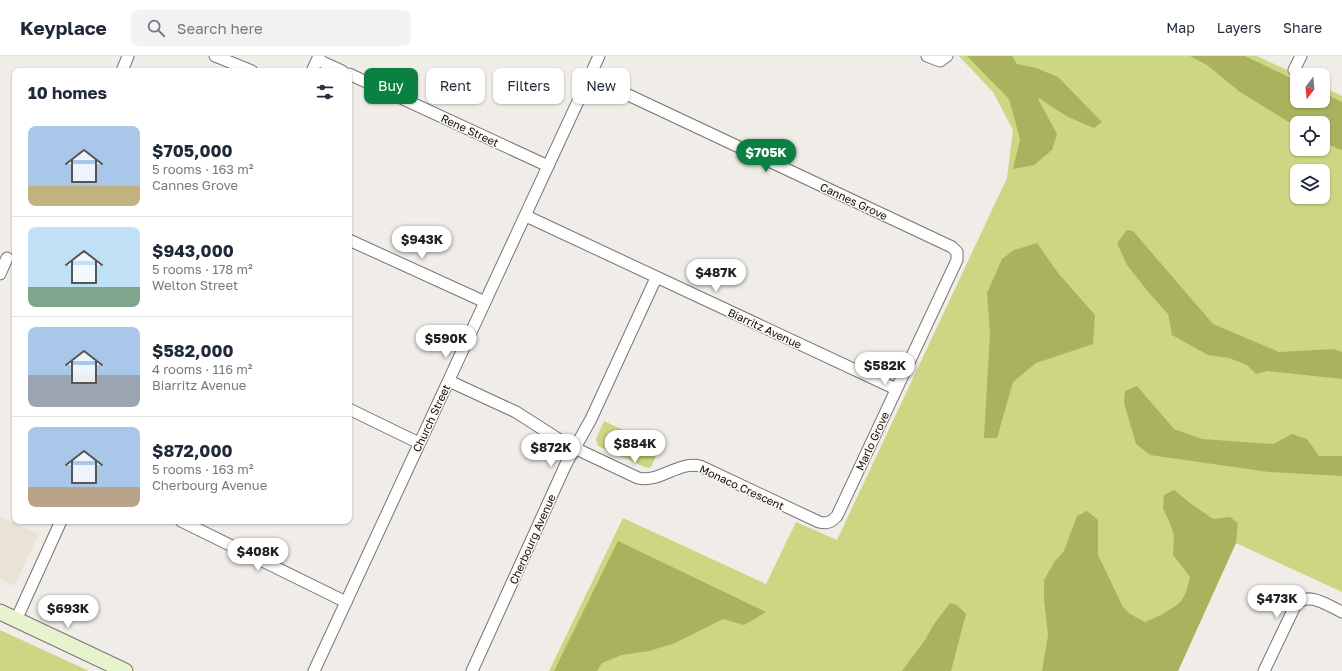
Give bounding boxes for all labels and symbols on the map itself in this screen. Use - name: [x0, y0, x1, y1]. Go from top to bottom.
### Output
- north arrow: [1290, 68, 1330, 108]
- street label: Rene Street: [439, 111, 501, 149]
- pin: $705K: [738, 139, 794, 173]
- street label: Cannes Grove: [818, 180, 890, 222]
- pin: $943K: [394, 226, 450, 260]
- pin: $487K: [688, 259, 744, 293]
- street label: Biarritz Avenue: [726, 305, 804, 351]
- pin: $590K: [418, 325, 474, 359]
- pin: $582K: [857, 352, 913, 386]
- street label: Church Street: [410, 382, 452, 454]
- street label: Marlo Grove: [853, 410, 891, 472]
- pin: $884K: [607, 430, 663, 464]
- pin: $872K: [523, 434, 579, 468]
- street label: Monaco Crescent: [698, 462, 786, 512]
- street label: Cherbourg Avenue: [506, 492, 558, 586]
- pin: $408K: [230, 538, 286, 572]
- pin: $473K: [1249, 585, 1305, 619]
- pin: $693K: [40, 595, 96, 629]

